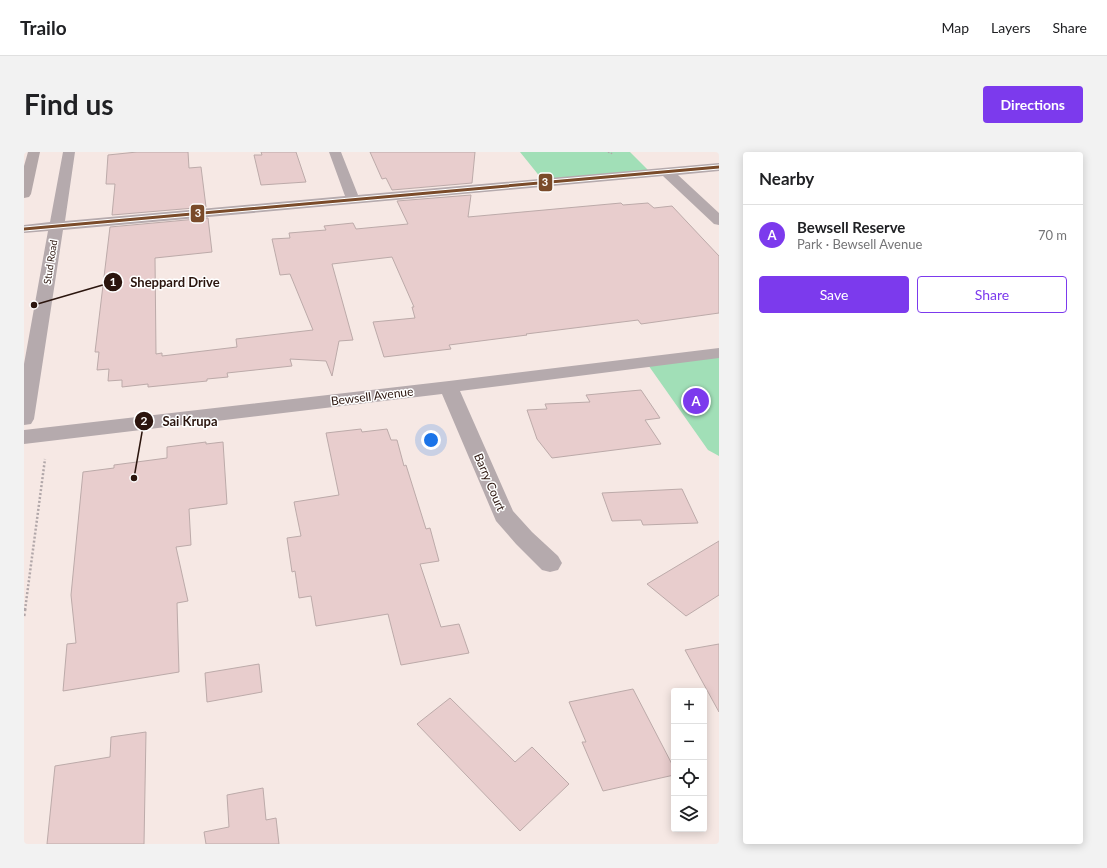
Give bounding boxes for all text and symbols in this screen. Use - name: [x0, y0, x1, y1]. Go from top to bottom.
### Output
- text: Trailo: [20, 16, 67, 39]
- text: Map: [941, 19, 969, 36]
- text: Layers: [991, 19, 1031, 36]
- text: Share: [1053, 19, 1087, 36]
- button: Directions: [983, 86, 1083, 123]
- text: Find us: [24, 87, 114, 121]
- text: Nearby: [759, 168, 814, 189]
- line badge: 3: [538, 173, 553, 192]
- text: 3: [542, 175, 548, 188]
- line badge: 3: [190, 204, 205, 223]
- text: 3: [195, 206, 201, 219]
- text: Bewsell Reserve: [797, 218, 905, 236]
- text: A: [767, 227, 777, 243]
- text: 70 m: [1038, 227, 1067, 243]
- text: Park · Bewsell Avenue: [797, 236, 922, 252]
- street label: Stud Road: [41, 239, 59, 285]
- callout: Sheppard Drive: [103, 269, 228, 294]
- text: 1: [110, 274, 117, 289]
- text: Sheppard Drive: [130, 274, 220, 290]
- button: Save: [759, 276, 909, 313]
- button: Share: [917, 276, 1067, 313]
- street label: Bewsell Avenue: [330, 384, 414, 408]
- pin: A: [683, 386, 709, 416]
- callout: Sai Krupa: [134, 409, 225, 434]
- text: 2: [141, 413, 148, 428]
- text: Sai Krupa: [162, 413, 218, 429]
- your location: [421, 430, 441, 450]
- street label: Barry Court: [471, 451, 509, 514]
- map controls: [671, 688, 707, 832]
- button: +: [671, 688, 707, 724]
- button: −: [671, 724, 707, 760]
- button: locate: [671, 760, 707, 796]
- button: layers: [671, 796, 707, 832]

